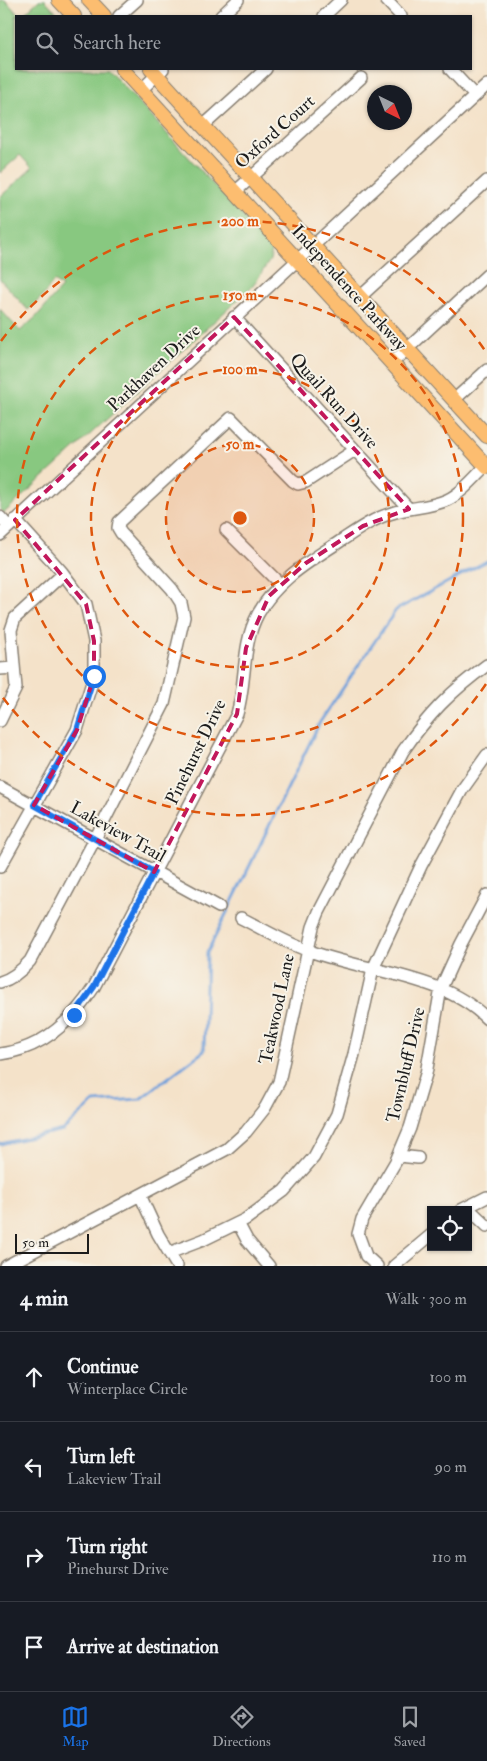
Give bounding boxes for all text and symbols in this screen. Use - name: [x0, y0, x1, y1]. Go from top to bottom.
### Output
- search box: [15, 15, 472, 70]
- icon: search: [33, 29, 61, 57]
- text: Search here: [73, 31, 161, 55]
- north arrow: [367, 85, 412, 130]
- street label: Oxford Court: [230, 90, 320, 174]
- text: 200 m: [221, 212, 259, 231]
- street label: Independence Parkway: [286, 220, 412, 357]
- text: 150 m: [223, 286, 257, 305]
- street label: Parkhaven Drive: [103, 319, 206, 417]
- street label: Quail Run Drive: [285, 348, 383, 454]
- text: 100 m: [222, 360, 258, 379]
- text: 50 m: [226, 435, 255, 454]
- centre of rings: [231, 509, 249, 527]
- route start: [83, 665, 106, 688]
- street label: Pinehurst Drive: [161, 695, 232, 808]
- street label: Lakeview Trail: [66, 796, 170, 868]
- street label: Teakwood Lane: [254, 951, 300, 1067]
- route end: [63, 1004, 86, 1027]
- street label: Townbluff Drive: [382, 1005, 431, 1125]
- map controls: [427, 1206, 472, 1251]
- button: locate: [427, 1206, 472, 1251]
- scale bar: [15, 1231, 89, 1254]
- text: 50 m: [22, 1234, 49, 1251]
- text: 4 min: [20, 1285, 68, 1312]
- text: Walk · 300 m: [386, 1289, 467, 1309]
- text: Continue: [67, 1355, 138, 1379]
- icon: ahead: [20, 1363, 48, 1391]
- text: 100 m: [429, 1367, 467, 1387]
- text: Winterplace Circle: [67, 1379, 188, 1399]
- text: Turn left: [67, 1445, 135, 1469]
- icon: left: [20, 1453, 48, 1481]
- text: 90 m: [435, 1457, 467, 1477]
- text: Lakeview Trail: [67, 1469, 161, 1489]
- text: Turn right: [67, 1535, 147, 1559]
- icon: right: [20, 1543, 48, 1571]
- text: 110 m: [432, 1547, 467, 1567]
- text: Pinehurst Drive: [67, 1559, 169, 1579]
- icon: arrive: [20, 1633, 48, 1661]
- text: Arrive at destination: [67, 1635, 219, 1659]
- tab: Map: [61, 1703, 89, 1750]
- tab: Directions: [212, 1703, 271, 1750]
- tab: Saved: [394, 1703, 426, 1750]

